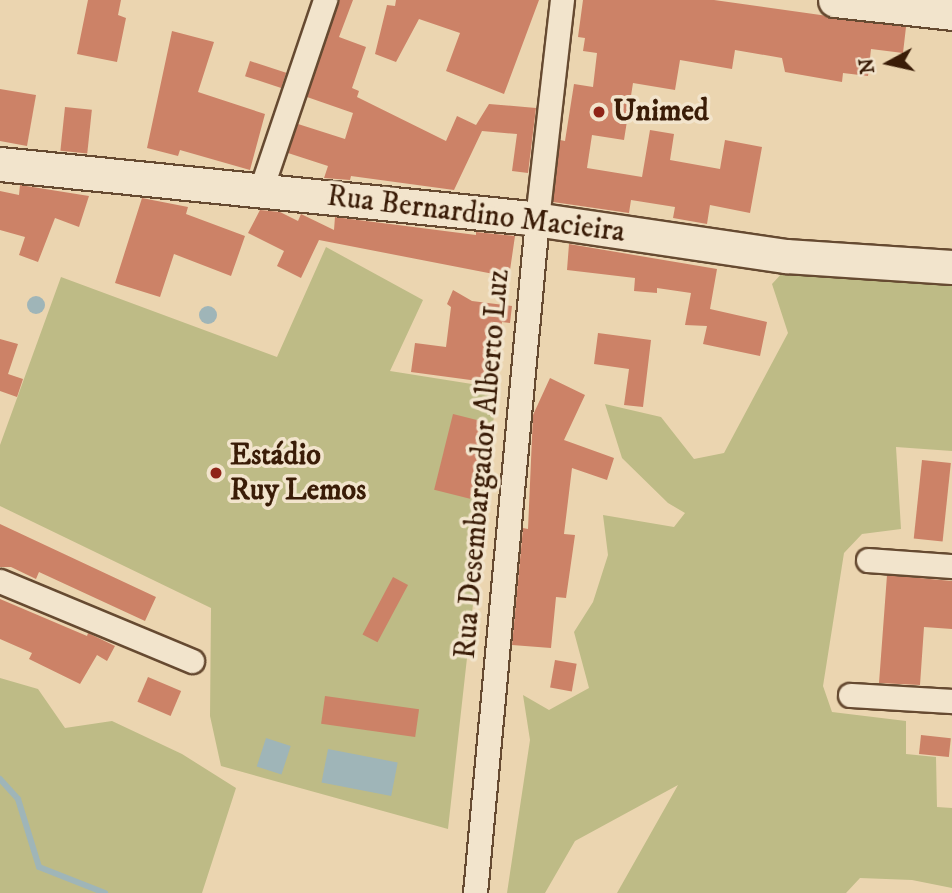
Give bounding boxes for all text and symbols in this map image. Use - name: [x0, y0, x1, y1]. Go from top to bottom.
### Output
- north arrow: [854, 28, 924, 98]
- text: N: [855, 57, 880, 75]
- place label: Unimed: [613, 94, 709, 130]
- marker: Unimed: [591, 104, 607, 120]
- street label: Rua Bernardino Macieira: [325, 179, 627, 251]
- street label: Rua Desembargador Alberto Luz: [448, 268, 518, 660]
- place label: Estádio Ruy Lemos: [230, 438, 366, 508]
- marker: Estádio Ruy Lemos: [208, 465, 224, 481]

